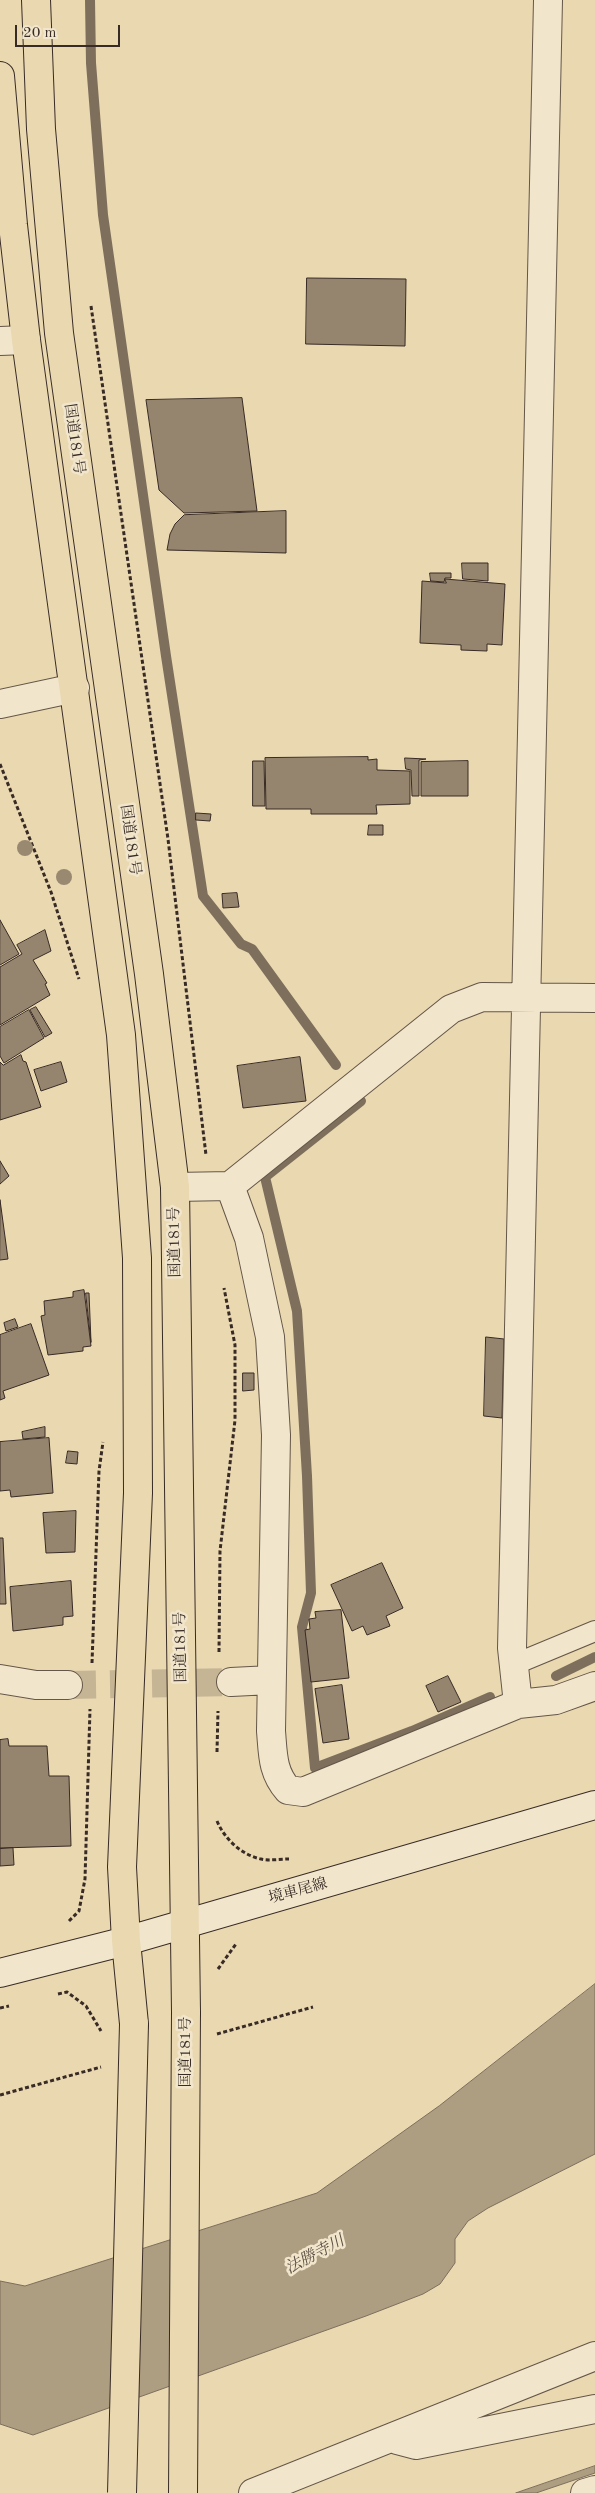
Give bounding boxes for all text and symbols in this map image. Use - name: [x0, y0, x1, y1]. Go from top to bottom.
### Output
- scale bar: [18, 15, 122, 47]
- text: 20 m: [23, 26, 57, 41]
- street label: 国道181号: [60, 403, 88, 475]
- street label: 国道181号: [116, 804, 144, 876]
- street label: 国道181号: [165, 1206, 185, 1278]
- street label: 国道181号: [171, 1611, 191, 1683]
- street label: 境車尾線: [267, 1875, 329, 1907]
- street label: 国道181号: [177, 2016, 195, 2088]
- water label: 法勝寺川: [282, 2232, 348, 2278]

